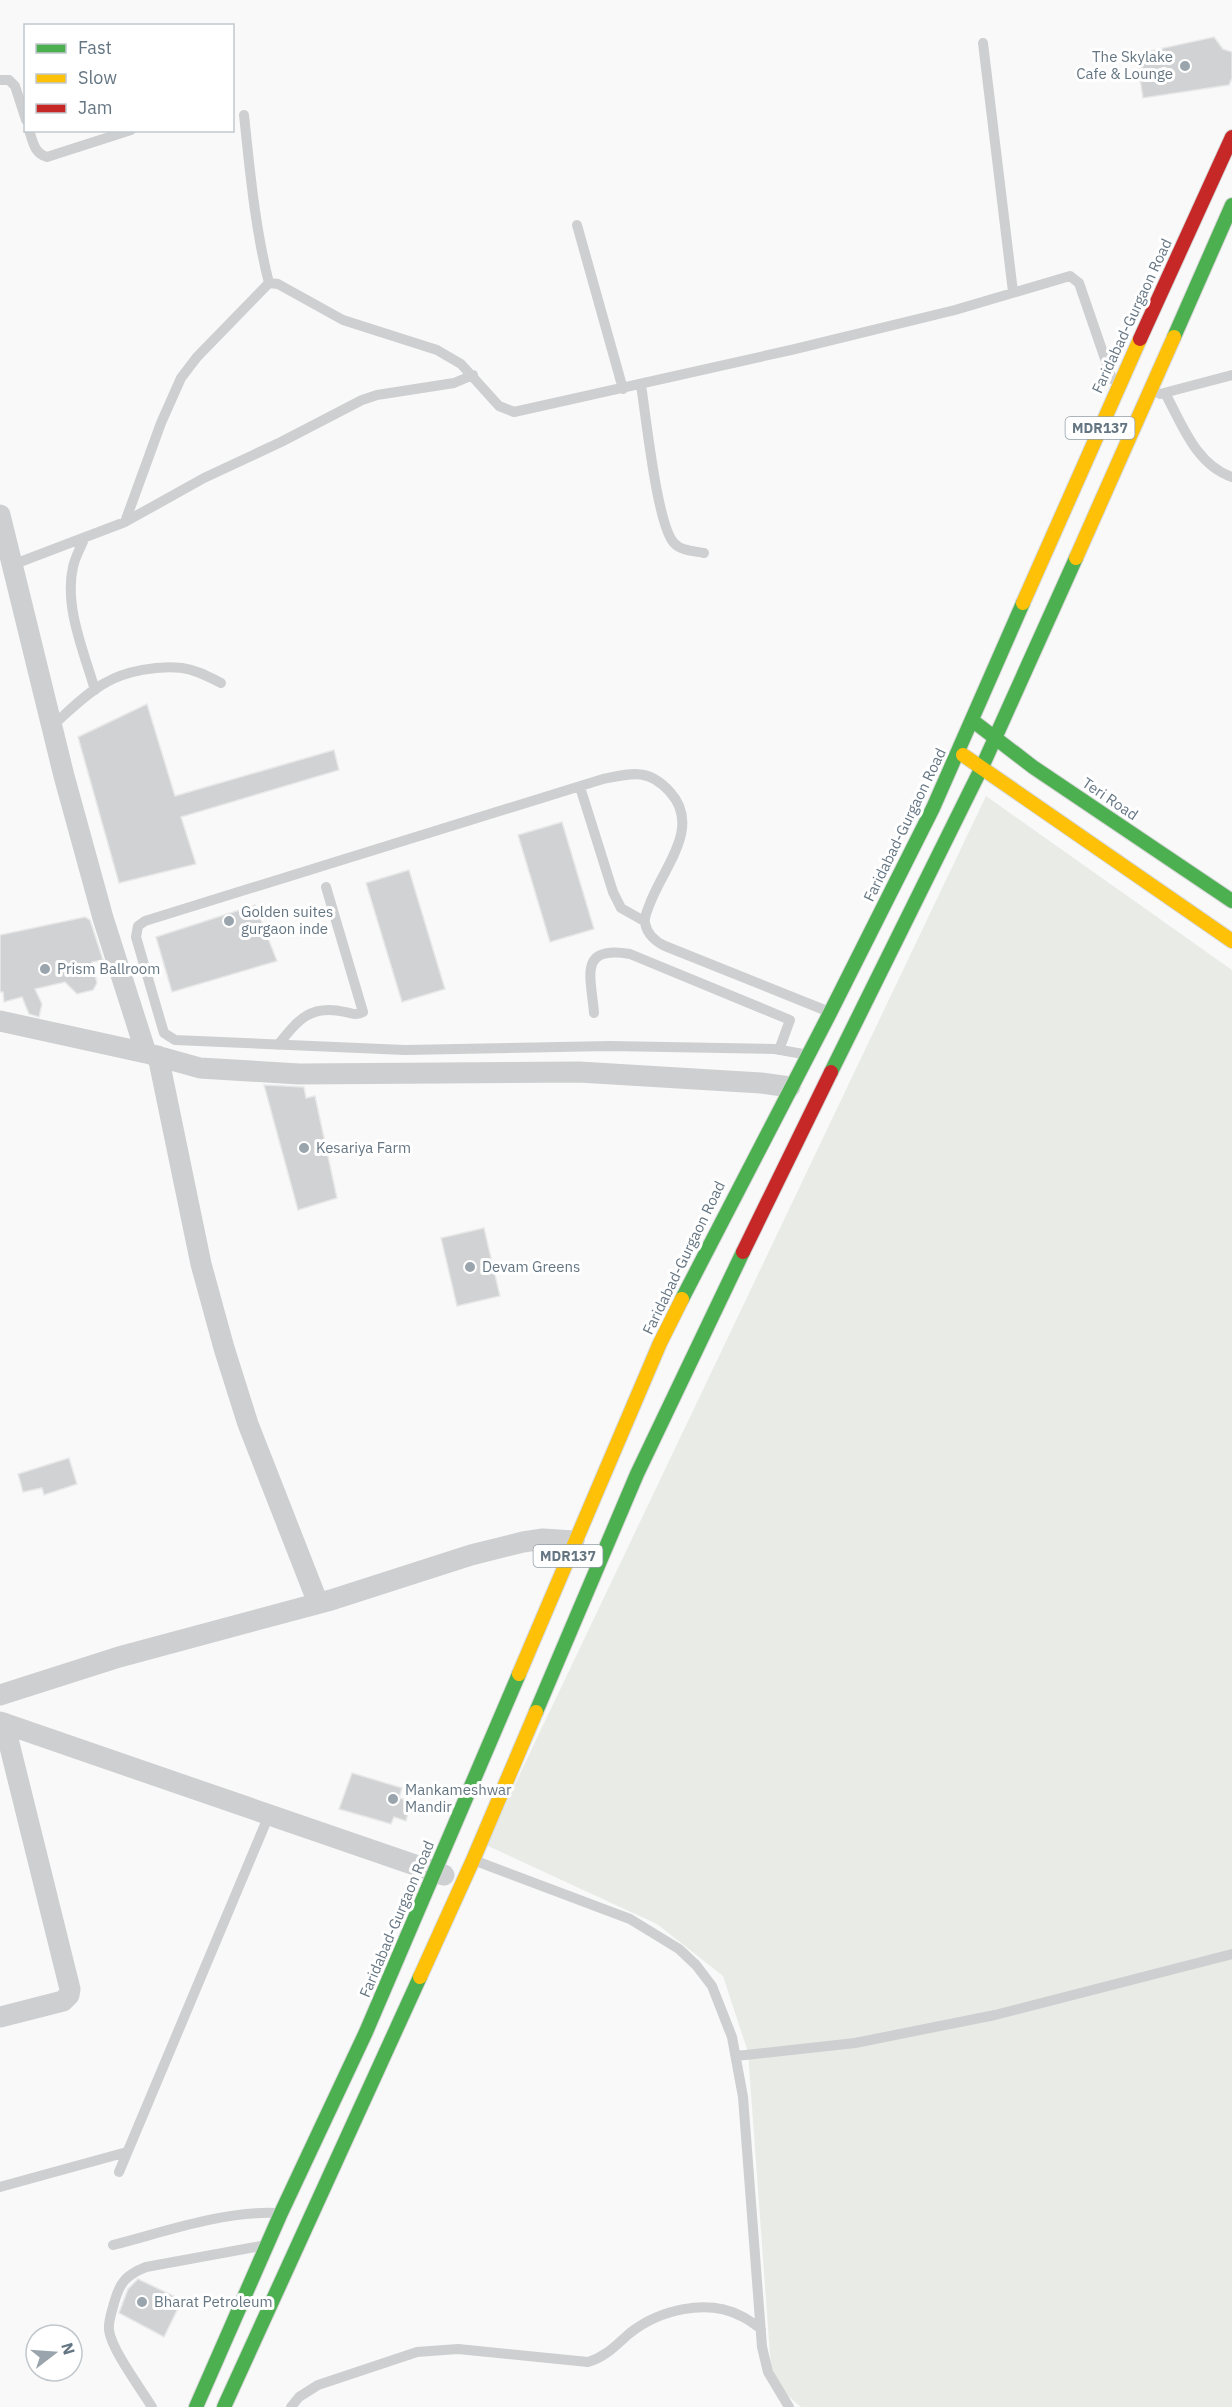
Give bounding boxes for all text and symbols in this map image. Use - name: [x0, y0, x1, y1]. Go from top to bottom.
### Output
- legend: [24, 24, 234, 132]
- text: Fast: [78, 36, 112, 59]
- place label: The Skylake Cafe & Lounge: [1076, 47, 1173, 83]
- marker: The Skylake Cafe & Lounge: [1178, 59, 1192, 73]
- text: Slow: [78, 66, 117, 89]
- text: Jam: [78, 96, 113, 119]
- street label: Faridabad-Gurgaon Road: [1087, 235, 1176, 396]
- road number: MDR137: [1066, 417, 1134, 439]
- street label: Faridabad-Gurgaon Road: [859, 745, 950, 905]
- street label: Teri Road: [1079, 773, 1142, 824]
- place label: Golden suites gurgaon inde: [241, 902, 333, 938]
- marker: Golden suites gurgaon inde: [222, 914, 236, 928]
- place label: Prism Ballroom: [57, 959, 160, 978]
- marker: Prism Ballroom: [38, 962, 52, 976]
- place label: Kesariya Farm: [316, 1138, 411, 1157]
- marker: Kesariya Farm: [297, 1141, 311, 1155]
- street label: Faridabad-Gurgaon Road: [638, 1178, 729, 1338]
- place label: Devam Greens: [482, 1257, 580, 1276]
- marker: Devam Greens: [463, 1260, 477, 1274]
- road number: MDR137: [534, 1545, 602, 1567]
- place label: Mankameshwar Mandir: [405, 1780, 512, 1816]
- marker: Mankameshwar Mandir: [386, 1792, 400, 1806]
- street label: Faridabad-Gurgaon Road: [355, 1838, 438, 2000]
- place label: Bharat Petroleum: [154, 2292, 273, 2311]
- marker: Bharat Petroleum: [135, 2295, 149, 2309]
- north arrow: [24, 2323, 84, 2383]
- text: N: [57, 2340, 80, 2357]

